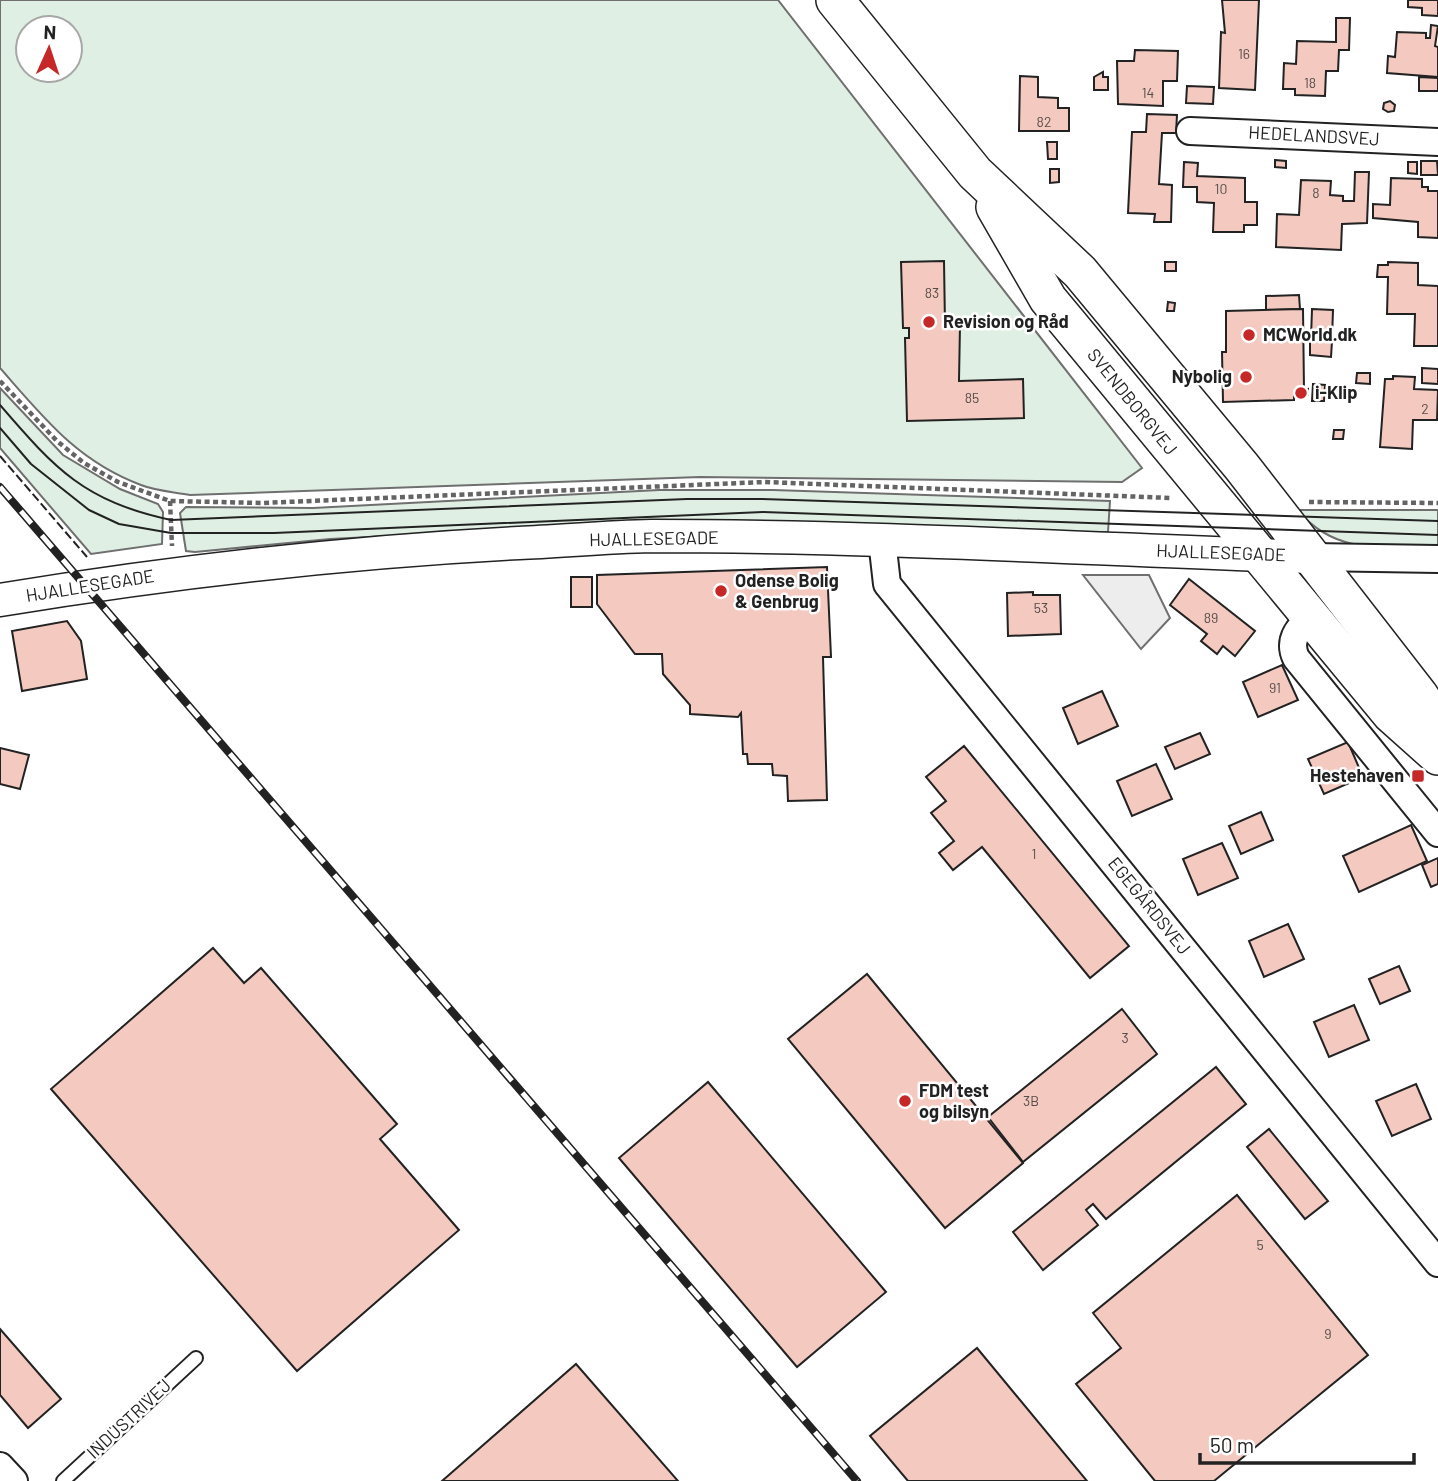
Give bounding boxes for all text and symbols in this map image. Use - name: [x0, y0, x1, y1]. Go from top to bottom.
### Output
- north arrow: [14, 14, 84, 84]
- text: N: [43, 20, 57, 43]
- house number: 16: [1238, 45, 1250, 62]
- house number: 18: [1304, 74, 1316, 91]
- house number: 14: [1142, 84, 1154, 101]
- house number: 82: [1037, 113, 1051, 130]
- street label: HEDELANDSVEJ: [1248, 121, 1380, 149]
- house number: 10: [1215, 180, 1227, 197]
- house number: 8: [1312, 184, 1320, 201]
- house number: 83: [925, 284, 939, 301]
- place label: Revision og Råd: [943, 310, 1069, 332]
- marker: Revision og Råd: [921, 314, 937, 330]
- place label: MCWorld.dk: [1263, 323, 1358, 345]
- marker: MCWorld.dk: [1241, 327, 1257, 343]
- street label: SVENDBORGVEJ: [1083, 344, 1182, 459]
- place label: Nybolig: [1172, 365, 1232, 387]
- marker: Nybolig: [1238, 369, 1254, 385]
- place label: i-Klip: [1315, 381, 1357, 403]
- marker: i-Klip: [1293, 385, 1309, 401]
- house number: 85: [965, 389, 979, 406]
- house number: 2: [1421, 400, 1429, 417]
- street label: HJALLESEGADE: [589, 526, 719, 550]
- street label: HJALLESEGADE: [1156, 539, 1286, 565]
- street label: HJALLESEGADE: [24, 564, 156, 606]
- place label: Odense Bolig & Genbrug: [735, 569, 839, 612]
- marker: Odense Bolig & Genbrug: [713, 583, 729, 599]
- house number: 53: [1034, 599, 1048, 616]
- house number: 89: [1204, 609, 1218, 626]
- house number: 91: [1269, 679, 1281, 696]
- place label: Hestehaven: [1310, 764, 1404, 786]
- marker: Hestehaven: [1410, 768, 1426, 784]
- house number: 1: [1032, 845, 1036, 862]
- street label: EGEGÅRDSVEJ: [1104, 852, 1196, 958]
- house number: 3: [1121, 1029, 1129, 1046]
- place label: FDM test og bilsyn: [919, 1079, 989, 1122]
- house number: 3B: [1023, 1092, 1039, 1109]
- marker: FDM test og bilsyn: [897, 1093, 913, 1109]
- house number: 5: [1256, 1236, 1264, 1253]
- house number: 9: [1324, 1325, 1332, 1342]
- street label: INDUSTRIVEJ: [82, 1374, 175, 1463]
- scale bar: [1200, 1422, 1414, 1466]
- text: 50 m: [1210, 1432, 1254, 1457]

